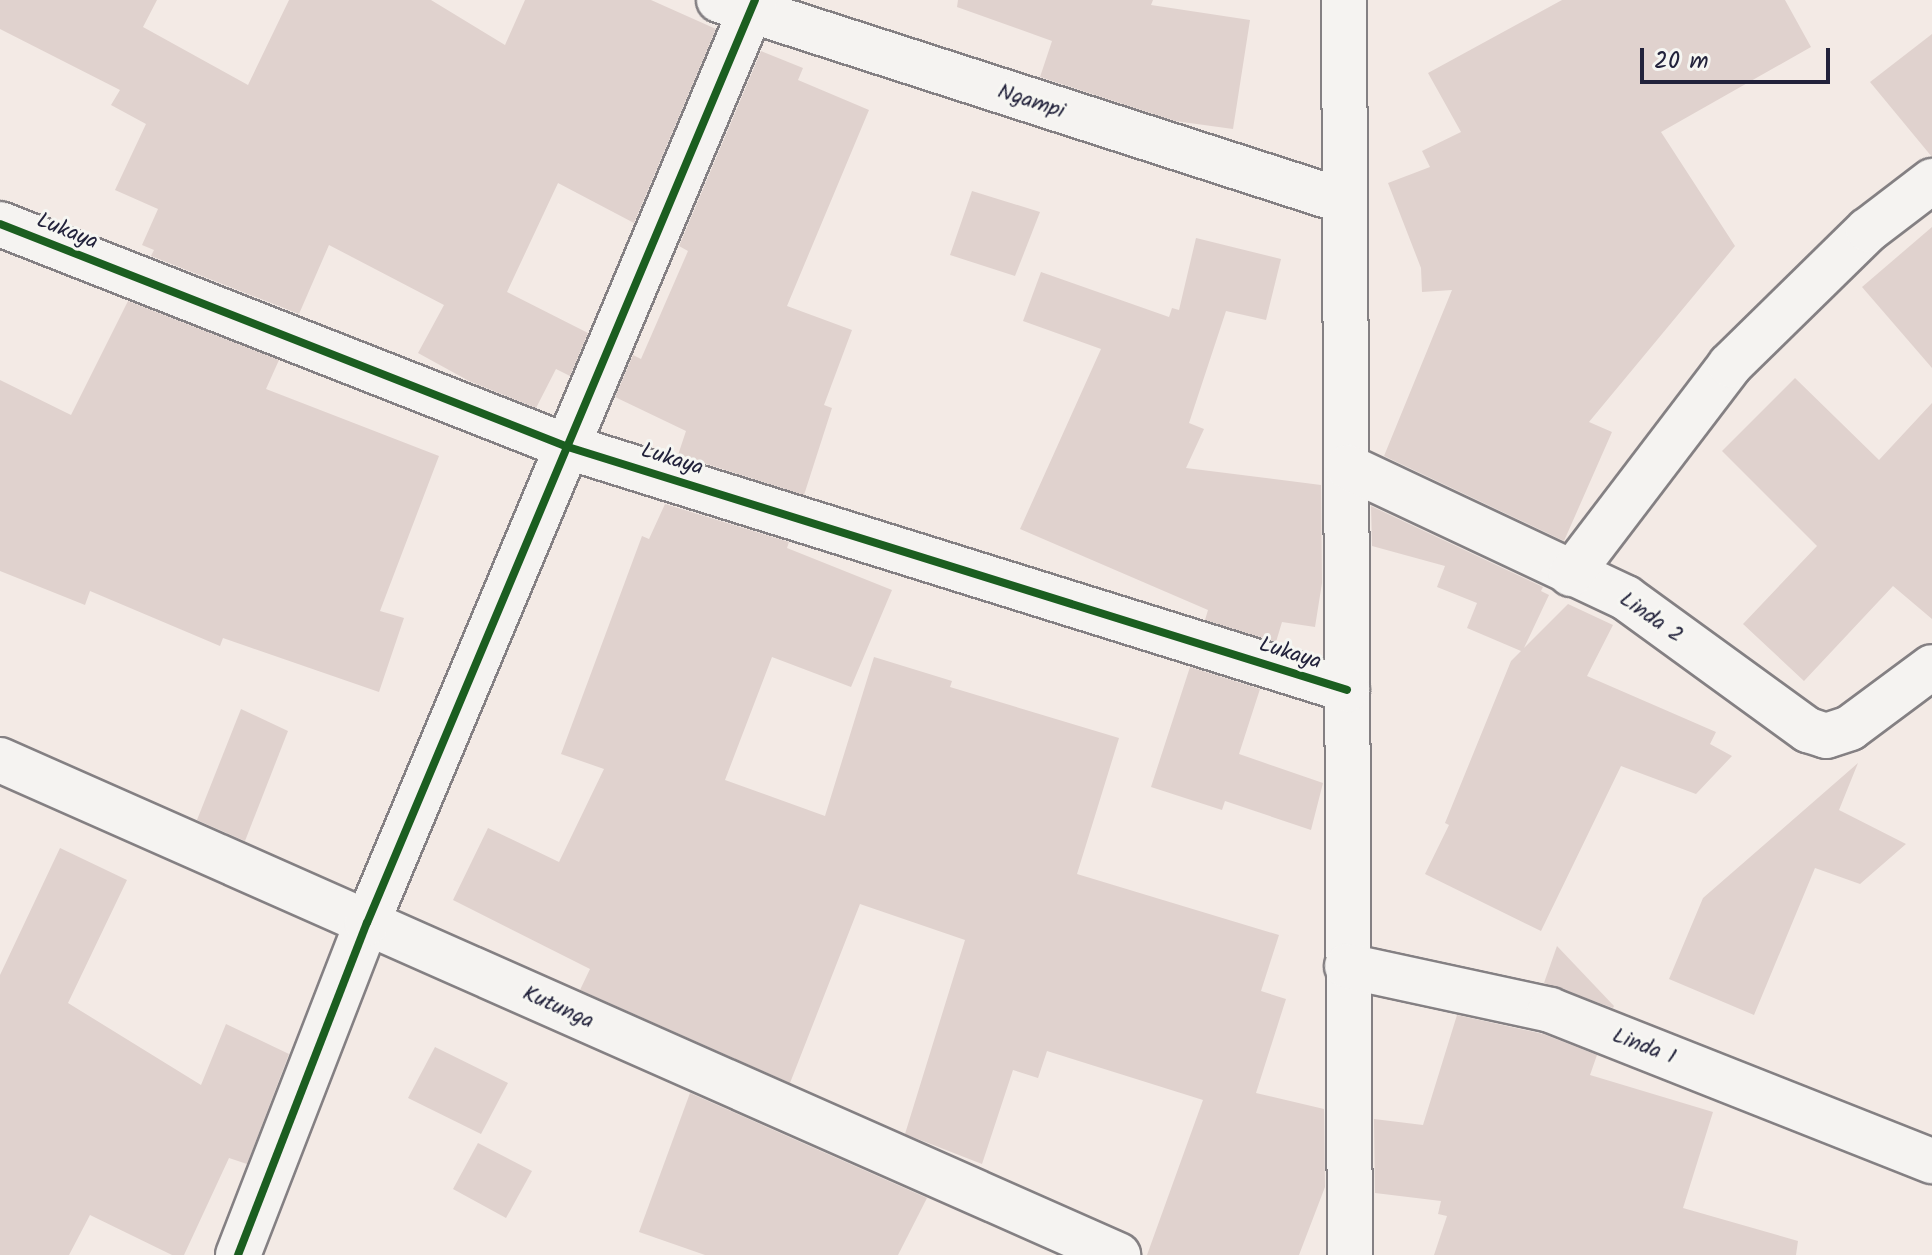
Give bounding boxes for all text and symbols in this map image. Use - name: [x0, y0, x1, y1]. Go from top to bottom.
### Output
- scale bar: [1644, 32, 1834, 82]
- text: 20 m: [1654, 42, 1709, 81]
- street label: Ngampi: [994, 79, 1068, 125]
- street label: Lukaya: [32, 208, 102, 256]
- street label: Lukaya: [638, 438, 706, 482]
- street label: Linda 2: [1614, 587, 1688, 649]
- street label: Lukaya: [1256, 632, 1324, 676]
- street label: Kutunga: [518, 981, 598, 1035]
- street label: Linda 1: [1608, 1023, 1680, 1071]

